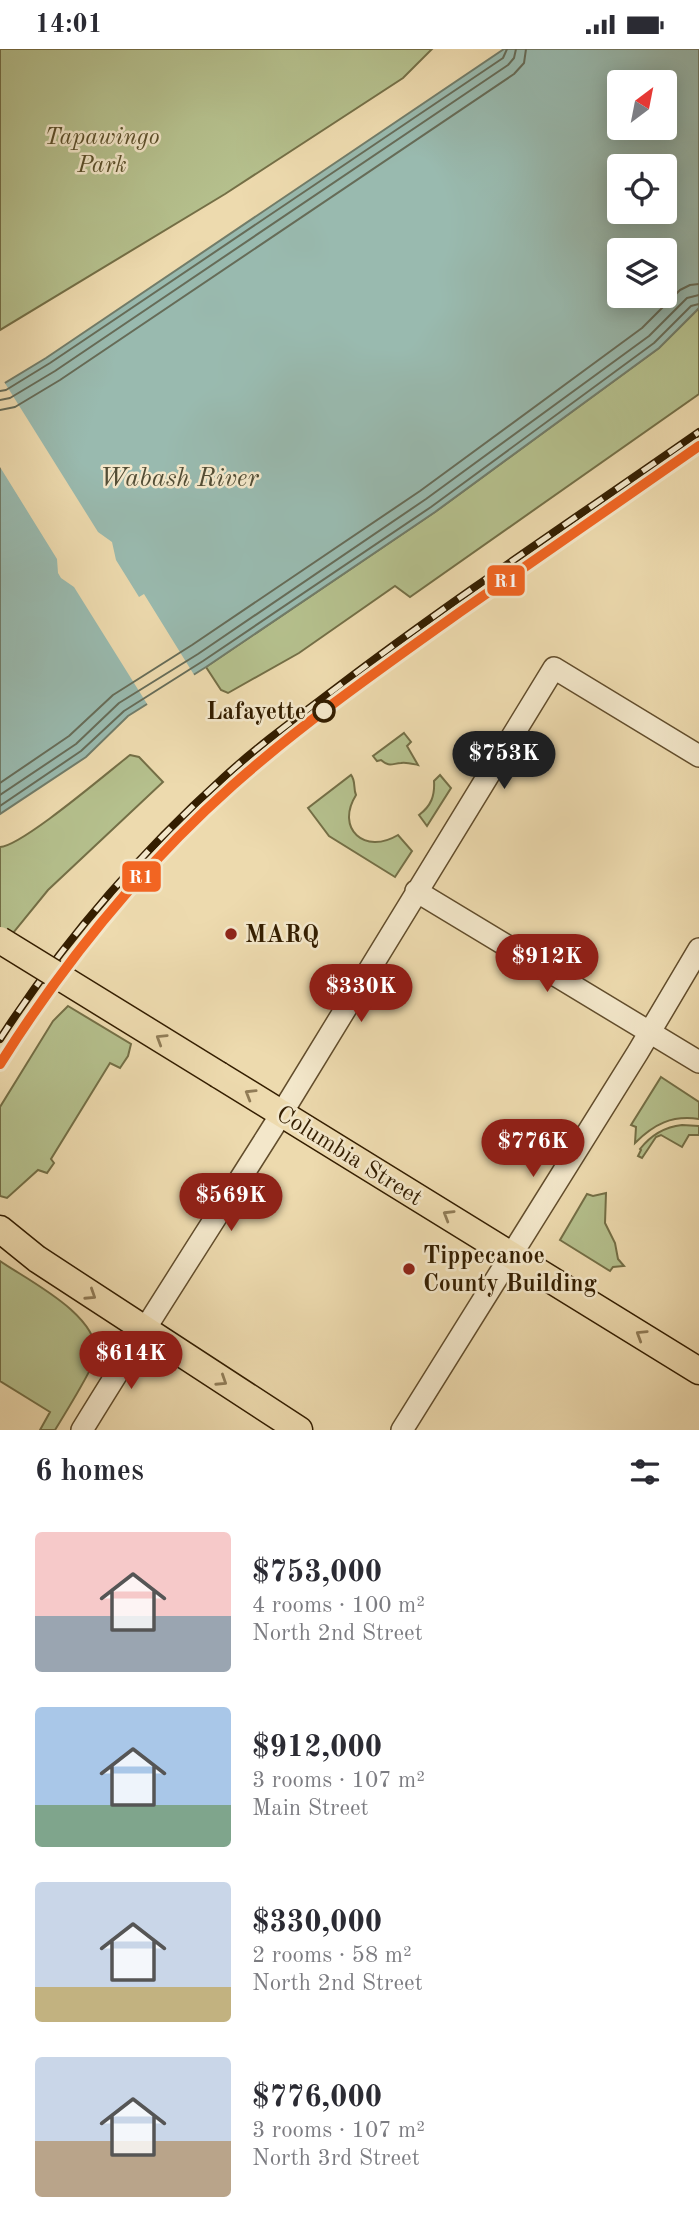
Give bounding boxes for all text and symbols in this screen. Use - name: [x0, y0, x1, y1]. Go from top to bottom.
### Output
- text: 14:01: [35, 12, 103, 38]
- north arrow: [607, 70, 677, 140]
- map controls: [607, 70, 677, 308]
- park label: Tapawingo Park: [44, 126, 160, 178]
- button: locate: [607, 154, 677, 224]
- button: layers: [607, 238, 677, 308]
- water label: Wabash River: [99, 466, 259, 492]
- line badge: R1: [486, 564, 526, 597]
- text: R1: [494, 573, 518, 592]
- marker: Lafayette: [313, 700, 335, 722]
- place label: Lafayette: [206, 701, 306, 725]
- pin: $753K: [455, 731, 553, 791]
- text: $753K: [468, 742, 540, 765]
- line badge: R1: [121, 860, 162, 893]
- text: R1: [129, 869, 153, 888]
- place label: MARQ: [245, 924, 319, 948]
- marker: MARQ: [223, 926, 239, 942]
- pin: $912K: [498, 935, 596, 994]
- text: $912K: [511, 945, 583, 968]
- pin: $330K: [312, 965, 410, 1024]
- text: $330K: [325, 975, 397, 998]
- one-way arrow: [155, 1034, 168, 1047]
- one-way arrow: [245, 1089, 258, 1102]
- street label: Columbia Street: [272, 1102, 426, 1211]
- pin: $776K: [484, 1119, 582, 1179]
- text: $776K: [497, 1130, 569, 1153]
- pin: $569K: [182, 1173, 280, 1233]
- text: $569K: [195, 1184, 267, 1207]
- one-way arrow: [442, 1210, 455, 1223]
- place label: Tippecanoe County Building: [423, 1245, 598, 1297]
- marker: Tippecanoe County Building: [401, 1261, 417, 1277]
- one-way arrow: [83, 1287, 96, 1300]
- one-way arrow: [636, 1330, 649, 1343]
- pin: $614K: [82, 1331, 180, 1391]
- text: $614K: [95, 1342, 167, 1365]
- one-way arrow: [214, 1373, 227, 1386]
- icon: filters: [626, 1453, 664, 1491]
- text: 6 homes: [35, 1457, 144, 1487]
- text: $753,000: [252, 1558, 382, 1588]
- icon: home: [91, 1560, 175, 1644]
- text: 4 rooms · 100 m²: [252, 1594, 425, 1617]
- text: North 2nd Street: [252, 1622, 423, 1645]
- text: $912,000: [252, 1733, 382, 1763]
- icon: home: [91, 1735, 175, 1819]
- text: 3 rooms · 107 m²: [252, 1769, 425, 1792]
- text: Main Street: [252, 1797, 369, 1820]
- text: $330,000: [252, 1908, 382, 1938]
- icon: home: [91, 1910, 175, 1994]
- text: 2 rooms · 58 m²: [252, 1944, 412, 1967]
- text: North 2nd Street: [252, 1972, 423, 1995]
- text: $776,000: [252, 2083, 382, 2113]
- icon: home: [91, 2085, 175, 2169]
- text: 3 rooms · 107 m²: [252, 2119, 425, 2142]
- text: North 3rd Street: [252, 2147, 420, 2170]

